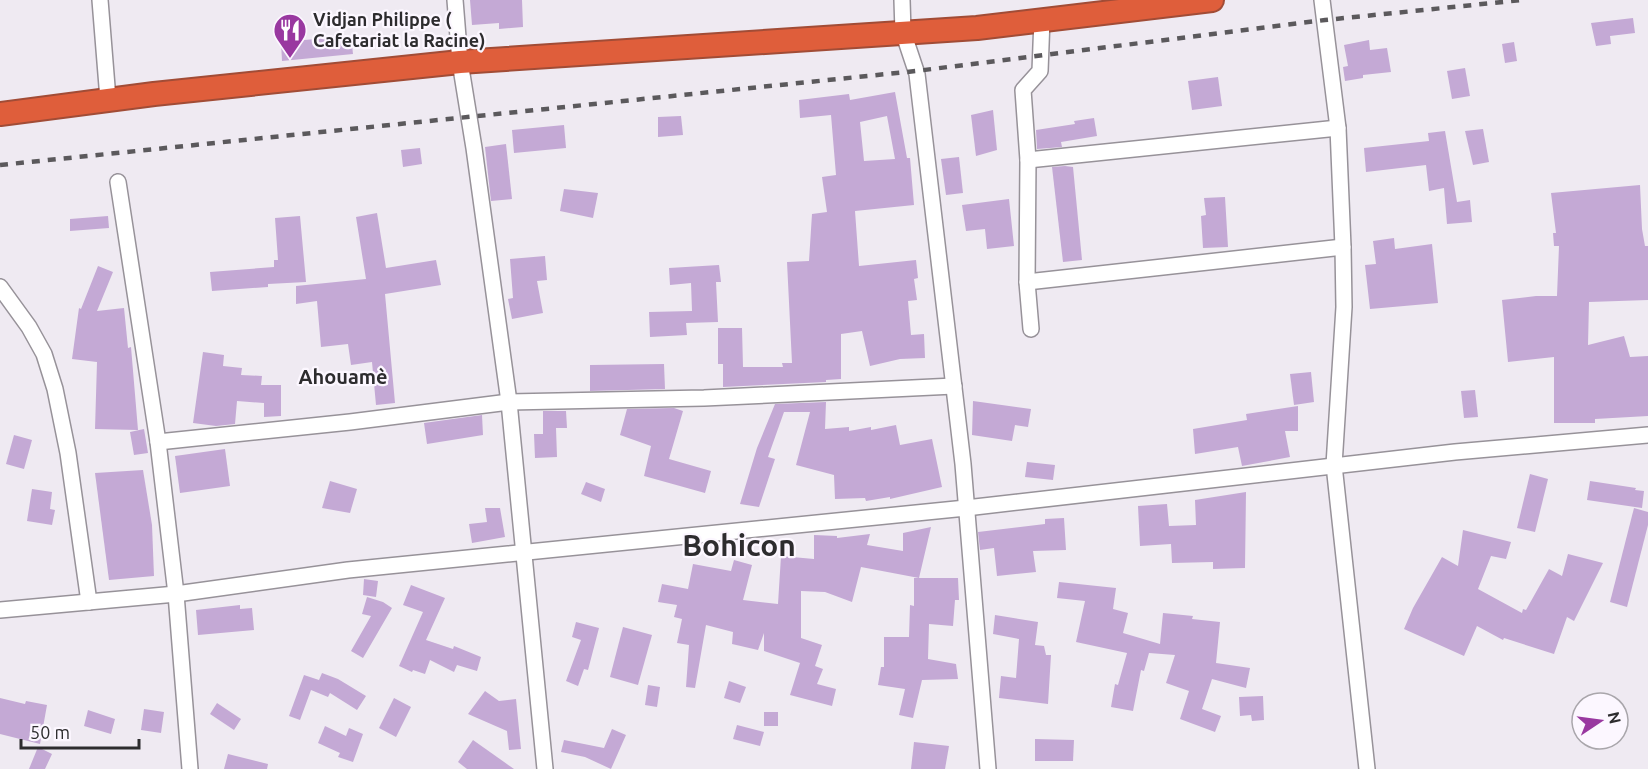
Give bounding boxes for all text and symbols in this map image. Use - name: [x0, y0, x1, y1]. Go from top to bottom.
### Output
- place label: Vidjan Philippe ( Cafetariat la Racine): [313, 9, 485, 51]
- restaurant icon: Vidjan Philippe ( Cafetariat la Racine): [272, 12, 308, 59]
- district label: Ahouamè: [298, 365, 388, 388]
- district label: Bohicon: [682, 528, 796, 562]
- north arrow: [1570, 691, 1630, 751]
- text: N: [1605, 710, 1625, 725]
- scale bar: [21, 712, 140, 750]
- text: 50 m: [30, 722, 70, 742]

